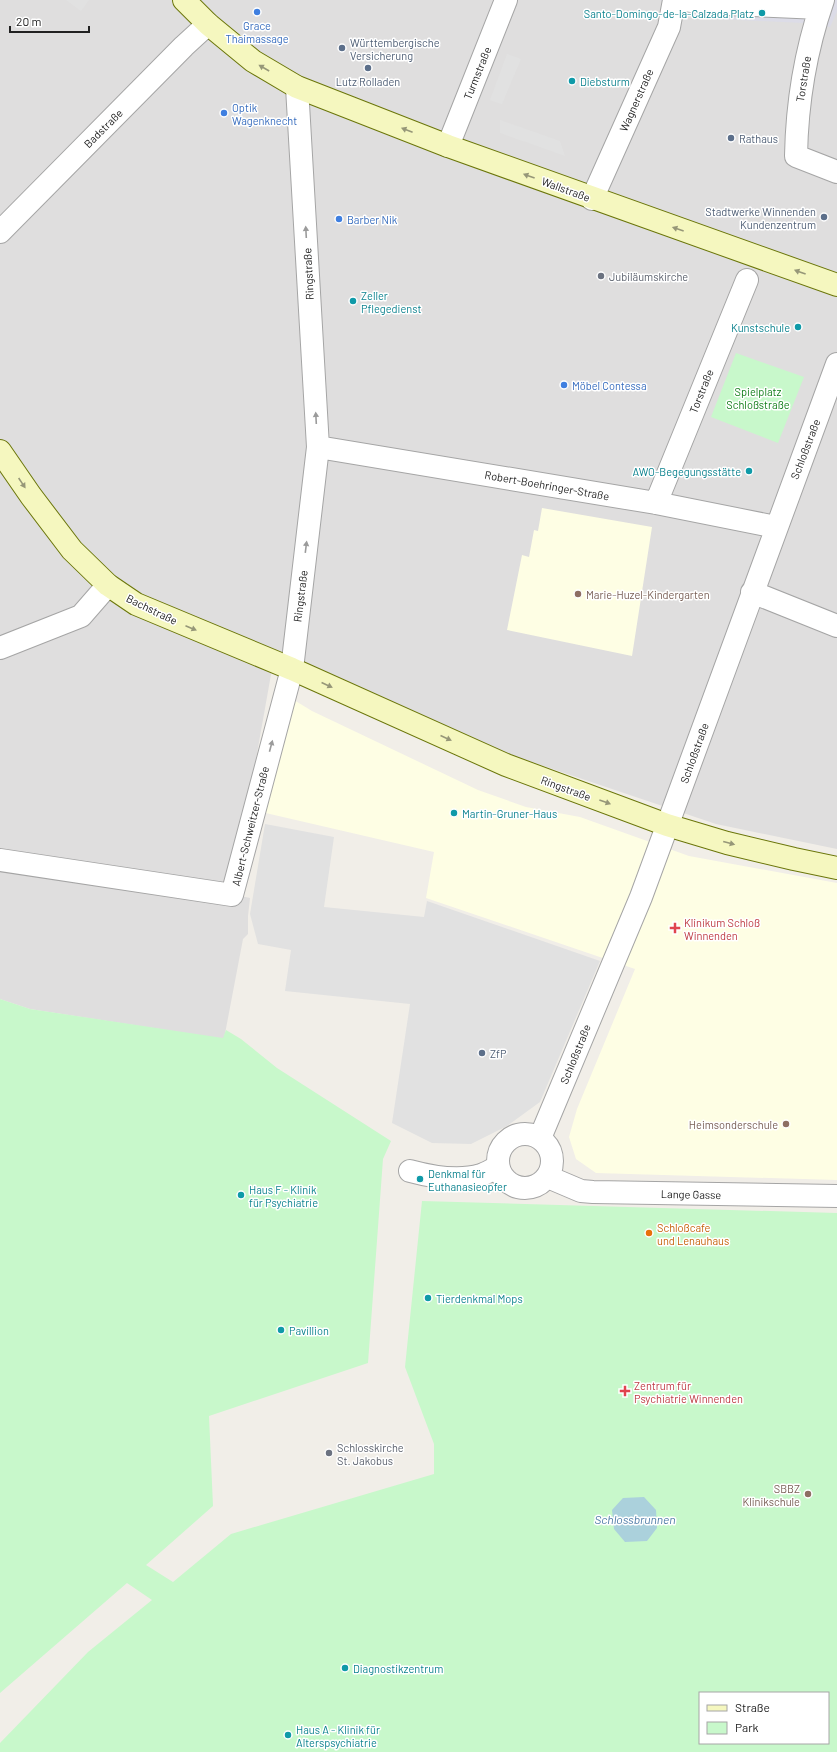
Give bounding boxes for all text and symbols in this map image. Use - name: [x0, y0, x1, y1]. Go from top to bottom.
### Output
- marker: Grace Thaimassage: [252, 7, 262, 17]
- place label: Santo-Domingo-de-la-Calzada Platz: [584, 7, 754, 20]
- scale bar: [10, 8, 89, 34]
- marker: Santo-Domingo-de-la-Calzada Platz: [757, 8, 767, 18]
- text: 20 m: [16, 14, 42, 28]
- place label: Grace Thaimassage: [225, 19, 289, 45]
- place label: Württembergische Versicherung: [350, 36, 440, 62]
- marker: Württembergische Versicherung: [337, 43, 347, 53]
- street label: Turmstraße: [461, 45, 494, 101]
- street label: Torstraße: [793, 55, 813, 103]
- marker: Lutz Rolladen: [363, 63, 373, 73]
- one-way arrow: [258, 64, 270, 71]
- street label: Wagnerstraße: [616, 67, 656, 133]
- place label: Lutz Rolladen: [336, 75, 400, 88]
- place label: Diebsturm: [580, 75, 630, 88]
- marker: Diebsturm: [567, 76, 577, 86]
- place label: Optik Wagenknecht: [232, 101, 297, 127]
- street label: Badstraße: [81, 106, 125, 150]
- marker: Optik Wagenknecht: [219, 108, 229, 118]
- one-way arrow: [401, 127, 413, 133]
- place label: Rathaus: [739, 132, 778, 145]
- marker: Rathaus: [726, 133, 736, 143]
- one-way arrow: [523, 172, 535, 178]
- street label: Wallstraße: [540, 174, 592, 204]
- place label: Stadtwerke Winnenden Kundenzentrum: [705, 205, 816, 231]
- marker: Stadtwerke Winnenden Kundenzentrum: [819, 212, 829, 222]
- place label: Barber Nik: [347, 213, 398, 226]
- marker: Barber Nik: [334, 214, 344, 224]
- one-way arrow: [671, 225, 683, 231]
- one-way arrow: [302, 226, 309, 238]
- street label: Ringstraße: [300, 247, 316, 300]
- one-way arrow: [794, 269, 806, 275]
- place label: Jubiläumskirche: [609, 270, 688, 283]
- marker: Jubiläumskirche: [596, 271, 606, 281]
- place label: Zeller Pflegedienst: [361, 289, 421, 315]
- marker: Zeller Pflegedienst: [348, 296, 358, 306]
- place label: Kunstschule: [731, 321, 790, 334]
- marker: Kunstschule: [793, 322, 803, 332]
- street label: Torstraße: [686, 367, 716, 415]
- place label: Möbel Contessa: [572, 379, 647, 392]
- marker: Möbel Contessa: [559, 380, 569, 390]
- park label: Spielplatz Schloßstraße: [726, 385, 790, 411]
- one-way arrow: [313, 412, 320, 424]
- street label: Schloßstraße: [788, 417, 822, 481]
- place label: AWO-Begegungsstätte: [633, 465, 741, 478]
- marker: AWO-Begegungsstätte: [744, 466, 754, 476]
- street label: Robert-Boehringer-Straße: [484, 468, 610, 502]
- one-way arrow: [18, 478, 26, 488]
- one-way arrow: [302, 541, 309, 553]
- street label: Ringstraße: [290, 569, 310, 623]
- place label: Marie-Huzel-Kindergarten: [586, 588, 710, 601]
- marker: Marie-Huzel-Kindergarten: [573, 589, 583, 599]
- street label: Bachstraße: [124, 591, 180, 627]
- one-way arrow: [186, 625, 198, 631]
- one-way arrow: [321, 682, 333, 688]
- street label: Schloßstraße: [677, 721, 711, 785]
- one-way arrow: [440, 736, 452, 742]
- one-way arrow: [268, 739, 274, 751]
- street label: Albert-Schweitzer-Straße: [229, 765, 271, 887]
- street label: Ringstraße: [539, 773, 593, 803]
- one-way arrow: [600, 799, 612, 805]
- place label: Martin-Gruner-Haus: [462, 807, 557, 820]
- marker: Martin-Gruner-Haus: [449, 808, 459, 818]
- one-way arrow: [723, 840, 735, 846]
- place label: Klinikum Schloß Winnenden: [684, 916, 760, 942]
- marker: Klinikum Schloß Winnenden: [669, 922, 681, 934]
- street label: Schloßstraße: [557, 1022, 593, 1086]
- place label: ZfP: [490, 1047, 507, 1060]
- marker: ZfP: [477, 1048, 487, 1058]
- place label: Heimsonderschule: [689, 1118, 778, 1131]
- marker: Heimsonderschule: [781, 1119, 791, 1129]
- place label: Denkmal für Euthanasieopfer: [428, 1167, 507, 1193]
- marker: Denkmal für Euthanasieopfer: [415, 1174, 425, 1184]
- place label: Haus F - Klinik für Psychiatrie: [249, 1183, 318, 1209]
- street label: Lange Gasse: [661, 1187, 721, 1201]
- marker: Haus F - Klinik für Psychiatrie: [236, 1190, 246, 1200]
- place label: Schloßcafe und Lenauhaus: [657, 1221, 729, 1247]
- marker: Schloßcafe und Lenauhaus: [644, 1228, 654, 1238]
- place label: Tierdenkmal Mops: [436, 1292, 523, 1305]
- marker: Tierdenkmal Mops: [423, 1293, 433, 1303]
- place label: Pavillion: [289, 1324, 329, 1337]
- marker: Pavillion: [276, 1325, 286, 1335]
- place label: Zentrum für Psychiatrie Winnenden: [634, 1379, 743, 1405]
- marker: Zentrum für Psychiatrie Winnenden: [619, 1385, 631, 1397]
- place label: Schlosskirche St. Jakobus: [337, 1441, 404, 1467]
- marker: Schlosskirche St. Jakobus: [324, 1448, 334, 1458]
- place label: SBBZ Klinikschule: [743, 1482, 800, 1508]
- marker: SBBZ Klinikschule: [803, 1489, 813, 1499]
- water label: Schlossbrunnen: [595, 1512, 675, 1526]
- place label: Diagnostikzentrum: [353, 1662, 443, 1675]
- marker: Diagnostikzentrum: [340, 1663, 350, 1673]
- legend: [699, 1692, 829, 1744]
- text: Straße: [735, 1700, 770, 1714]
- text: Park: [735, 1720, 759, 1734]
- place label: Haus A - Klinik für Alterspsychiatrie: [296, 1723, 380, 1749]
- marker: Haus A - Klinik für Alterspsychiatrie: [283, 1730, 293, 1740]

